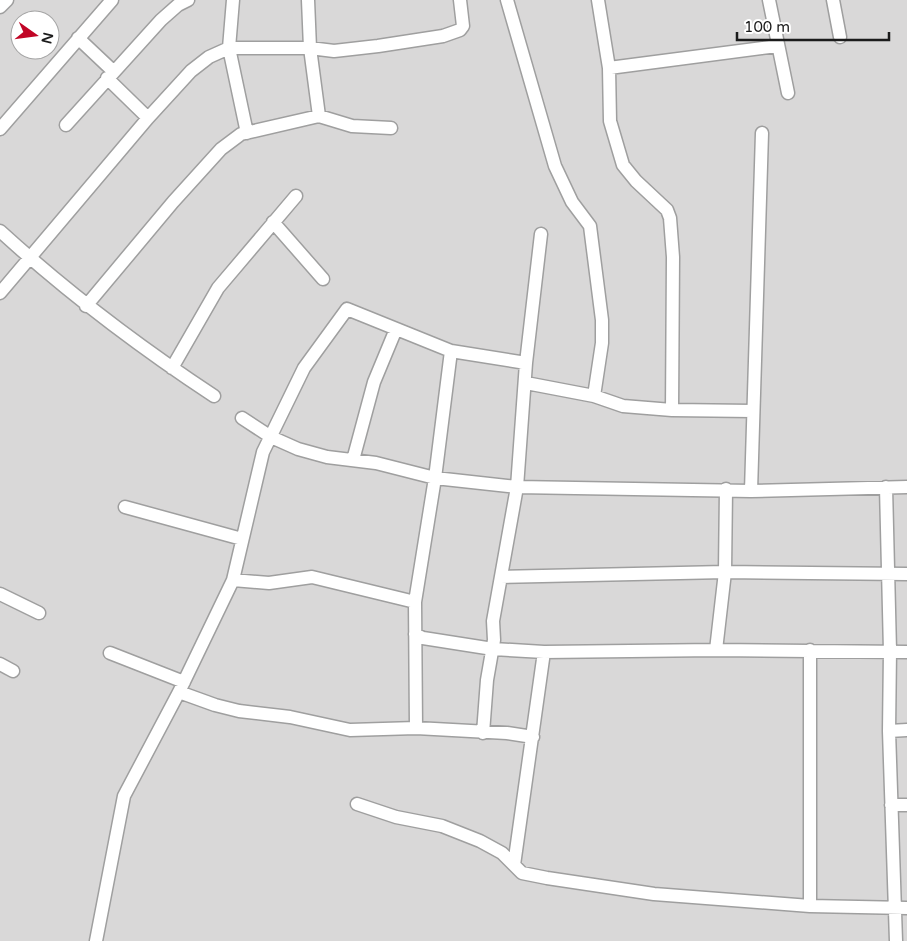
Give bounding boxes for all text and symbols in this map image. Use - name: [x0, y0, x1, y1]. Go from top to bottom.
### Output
- north arrow: [10, 10, 60, 60]
- scale bar: [737, 10, 890, 42]
- text: 100 m: [744, 18, 790, 36]
- text: N: [38, 31, 57, 46]

